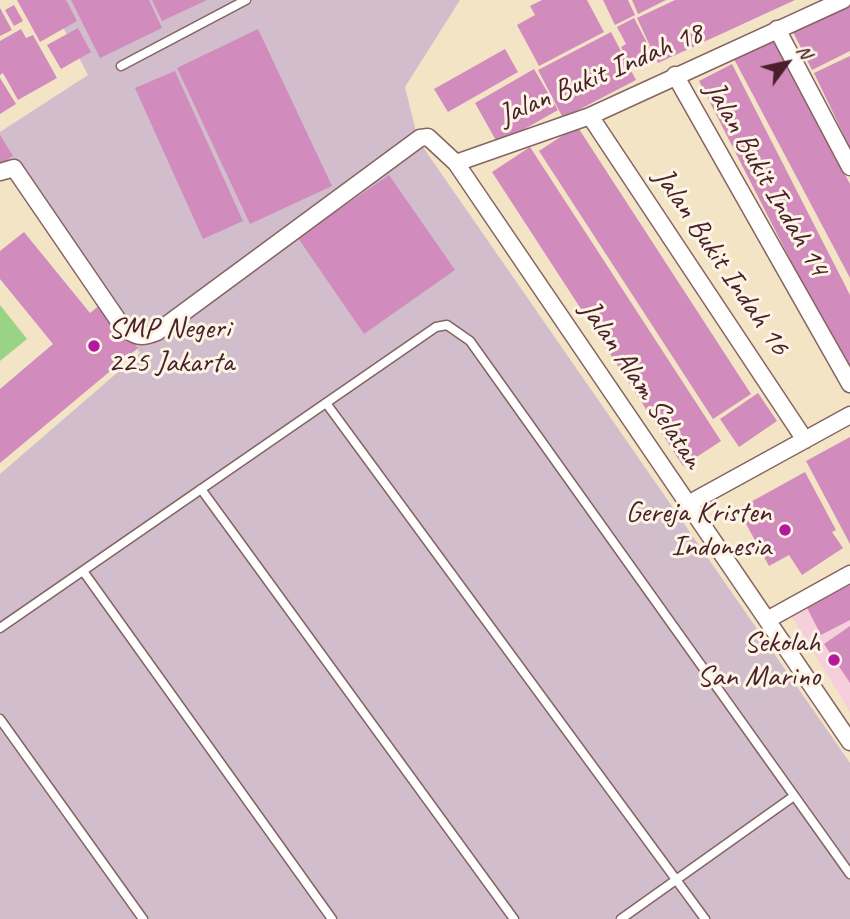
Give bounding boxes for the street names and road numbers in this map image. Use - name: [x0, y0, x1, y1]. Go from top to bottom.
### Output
- street label: Jalan Bukit Indah 18: [493, 16, 709, 134]
- street label: Jalan Bukit Indah 14: [696, 75, 836, 283]
- street label: Jalan Bukit Indah 16: [645, 161, 797, 363]
- street label: Jalan Alam Selatan: [571, 294, 711, 476]

